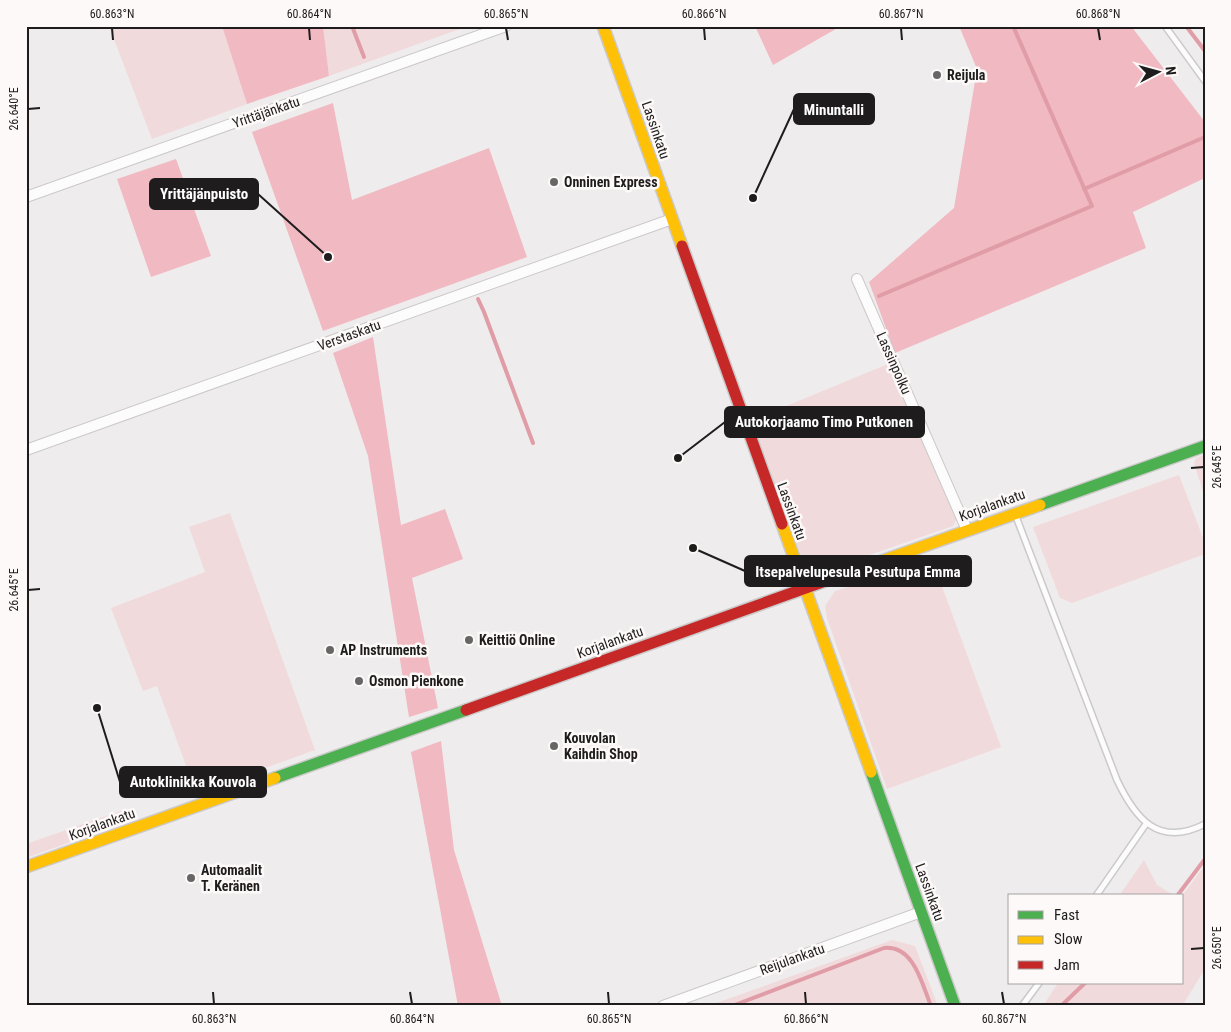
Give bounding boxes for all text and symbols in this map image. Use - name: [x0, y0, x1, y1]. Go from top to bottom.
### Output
- text: 60.863°N: [90, 7, 134, 21]
- text: 60.864°N: [287, 7, 331, 21]
- text: 60.865°N: [484, 7, 528, 21]
- text: 60.866°N: [682, 7, 726, 21]
- text: 60.867°N: [879, 7, 923, 21]
- text: 60.868°N: [1076, 7, 1120, 21]
- north arrow: [1134, 48, 1184, 98]
- text: N: [1163, 66, 1179, 76]
- place label: Reijula: [947, 67, 986, 83]
- marker: Reijula: [931, 69, 943, 81]
- text: 26.640°E: [7, 87, 21, 131]
- street label: Yrittäjänkatu: [230, 93, 302, 131]
- callout: Minuntalli: [794, 94, 874, 124]
- street label: Lassinkatu: [639, 99, 673, 161]
- text: Minuntalli: [804, 101, 864, 119]
- place label: Onninen Express: [564, 174, 658, 190]
- marker: Onninen Express: [548, 176, 560, 188]
- callout: Yrittäjänpuisto: [150, 179, 258, 209]
- text: Yrittäjänpuisto: [160, 185, 248, 203]
- street label: Verstaskatu: [315, 316, 383, 354]
- street label: Lassinpolku: [873, 329, 915, 397]
- callout: Autokorjaamo Timo Putkonen: [725, 407, 924, 437]
- text: Autokorjaamo Timo Putkonen: [735, 413, 913, 431]
- text: 26.645°E: [1210, 445, 1224, 489]
- street label: Lassinkatu: [774, 480, 810, 542]
- street label: Korjalankatu: [957, 486, 1027, 524]
- callout: Itsepalvelupesula Pesutupa Emma: [745, 556, 971, 586]
- text: Itsepalvelupesula Pesutupa Emma: [755, 563, 961, 581]
- text: 26.645°E: [7, 568, 21, 612]
- street label: Korjalankatu: [575, 623, 645, 661]
- place label: Keittiö Online: [479, 632, 555, 648]
- marker: Keittiö Online: [463, 634, 475, 646]
- place label: AP Instruments: [340, 642, 427, 658]
- marker: AP Instruments: [324, 644, 336, 656]
- place label: Osmon Pienkone: [369, 673, 464, 689]
- marker: Osmon Pienkone: [353, 675, 365, 687]
- place label: Kouvolan Kaihdin Shop: [564, 730, 638, 762]
- marker: Kouvolan Kaihdin Shop: [548, 740, 560, 752]
- callout: Autoklinikka Kouvola: [120, 767, 266, 797]
- text: Autoklinikka Kouvola: [130, 773, 256, 791]
- street label: Korjalankatu: [67, 805, 137, 843]
- street label: Lassinkatu: [912, 861, 948, 923]
- place label: Automaalit T. Keränen: [201, 862, 262, 894]
- marker: Automaalit T. Keränen: [185, 872, 197, 884]
- legend: [1008, 894, 1184, 984]
- text: Fast: [1054, 906, 1079, 924]
- text: 26.650°E: [1210, 926, 1224, 970]
- text: Slow: [1054, 930, 1083, 948]
- street label: Reijulankatu: [757, 940, 827, 978]
- text: Jam: [1054, 956, 1080, 974]
- text: 60.863°N: [192, 1012, 236, 1026]
- text: 60.864°N: [390, 1012, 434, 1026]
- text: 60.865°N: [587, 1012, 631, 1026]
- text: 60.866°N: [784, 1012, 828, 1026]
- text: 60.867°N: [982, 1012, 1026, 1026]

